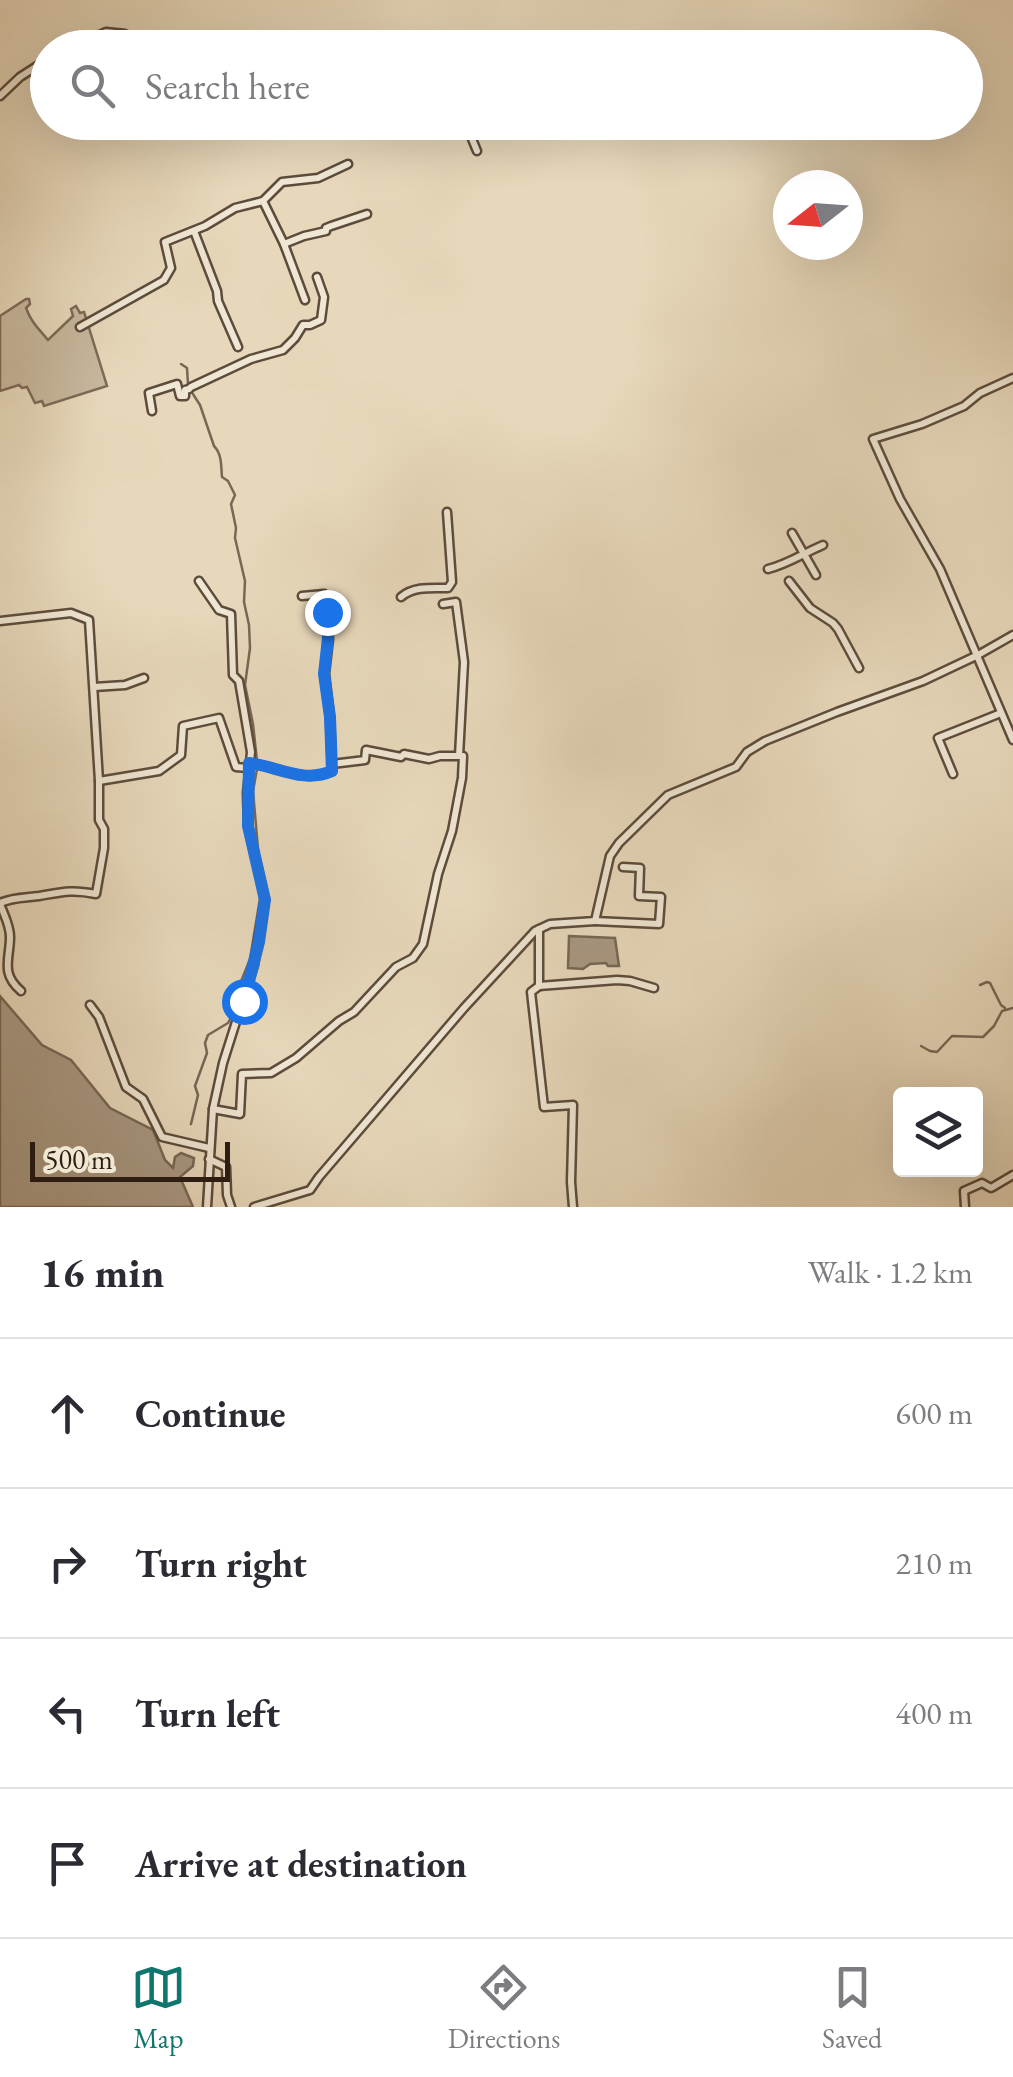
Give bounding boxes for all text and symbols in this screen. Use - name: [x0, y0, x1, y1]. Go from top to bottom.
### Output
- search box: [30, 30, 983, 140]
- icon: search: [65, 58, 120, 113]
- text: Search here: [145, 61, 310, 110]
- north arrow: [773, 170, 863, 260]
- route end: [305, 590, 351, 636]
- route start: [222, 979, 268, 1025]
- map controls: [893, 1087, 983, 1177]
- button: layers: [893, 1087, 983, 1177]
- scale bar: [30, 1137, 230, 1182]
- text: 500 m: [45, 1141, 113, 1177]
- text: 16 min: [40, 1245, 164, 1300]
- text: Walk · 1.2 km: [808, 1251, 973, 1293]
- icon: ahead: [40, 1386, 95, 1441]
- text: Continue: [135, 1389, 286, 1438]
- text: 600 m: [896, 1392, 973, 1434]
- icon: right: [40, 1536, 95, 1591]
- text: Turn right: [135, 1539, 307, 1588]
- text: 210 m: [896, 1542, 973, 1584]
- icon: left: [40, 1686, 95, 1741]
- text: Turn left: [135, 1689, 280, 1738]
- text: 400 m: [896, 1692, 973, 1734]
- icon: arrive: [40, 1836, 95, 1891]
- text: Arrive at destination: [135, 1839, 467, 1888]
- tab: Map: [131, 1960, 186, 2056]
- tab: Directions: [448, 1960, 560, 2056]
- tab: Saved: [822, 1960, 882, 2056]

